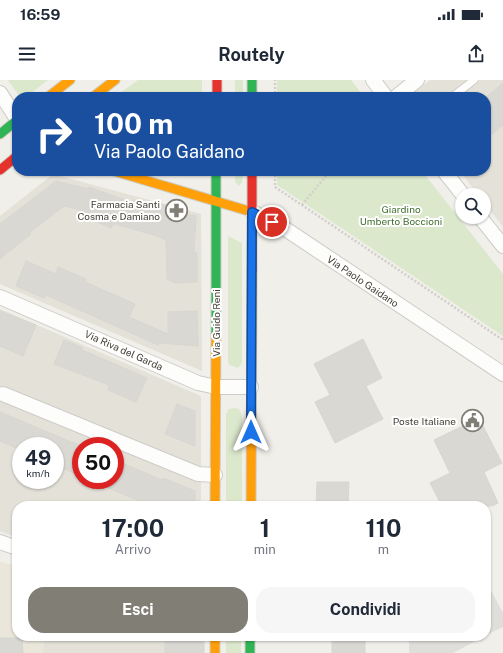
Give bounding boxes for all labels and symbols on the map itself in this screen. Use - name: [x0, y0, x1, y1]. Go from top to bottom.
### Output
- pharmacy icon: Farmacia Santi Cosma e Damiano: [163, 197, 189, 223]
- place label: Farmacia Santi Cosma e Damiano: [77, 198, 160, 222]
- park label: Giardino Umberto Boccioni: [360, 203, 442, 227]
- pin: [255, 205, 289, 239]
- street label: Via Paolo Gaidano: [325, 253, 401, 310]
- street label: Via Guido Reni: [210, 289, 222, 357]
- street label: Via Riva del Garda: [83, 327, 165, 373]
- public building icon: Poste Italiane: [459, 408, 485, 434]
- position arrow: [230, 411, 272, 453]
- place label: Poste Italiane: [393, 415, 456, 427]
- speed limit sign: 50: [72, 437, 124, 489]

